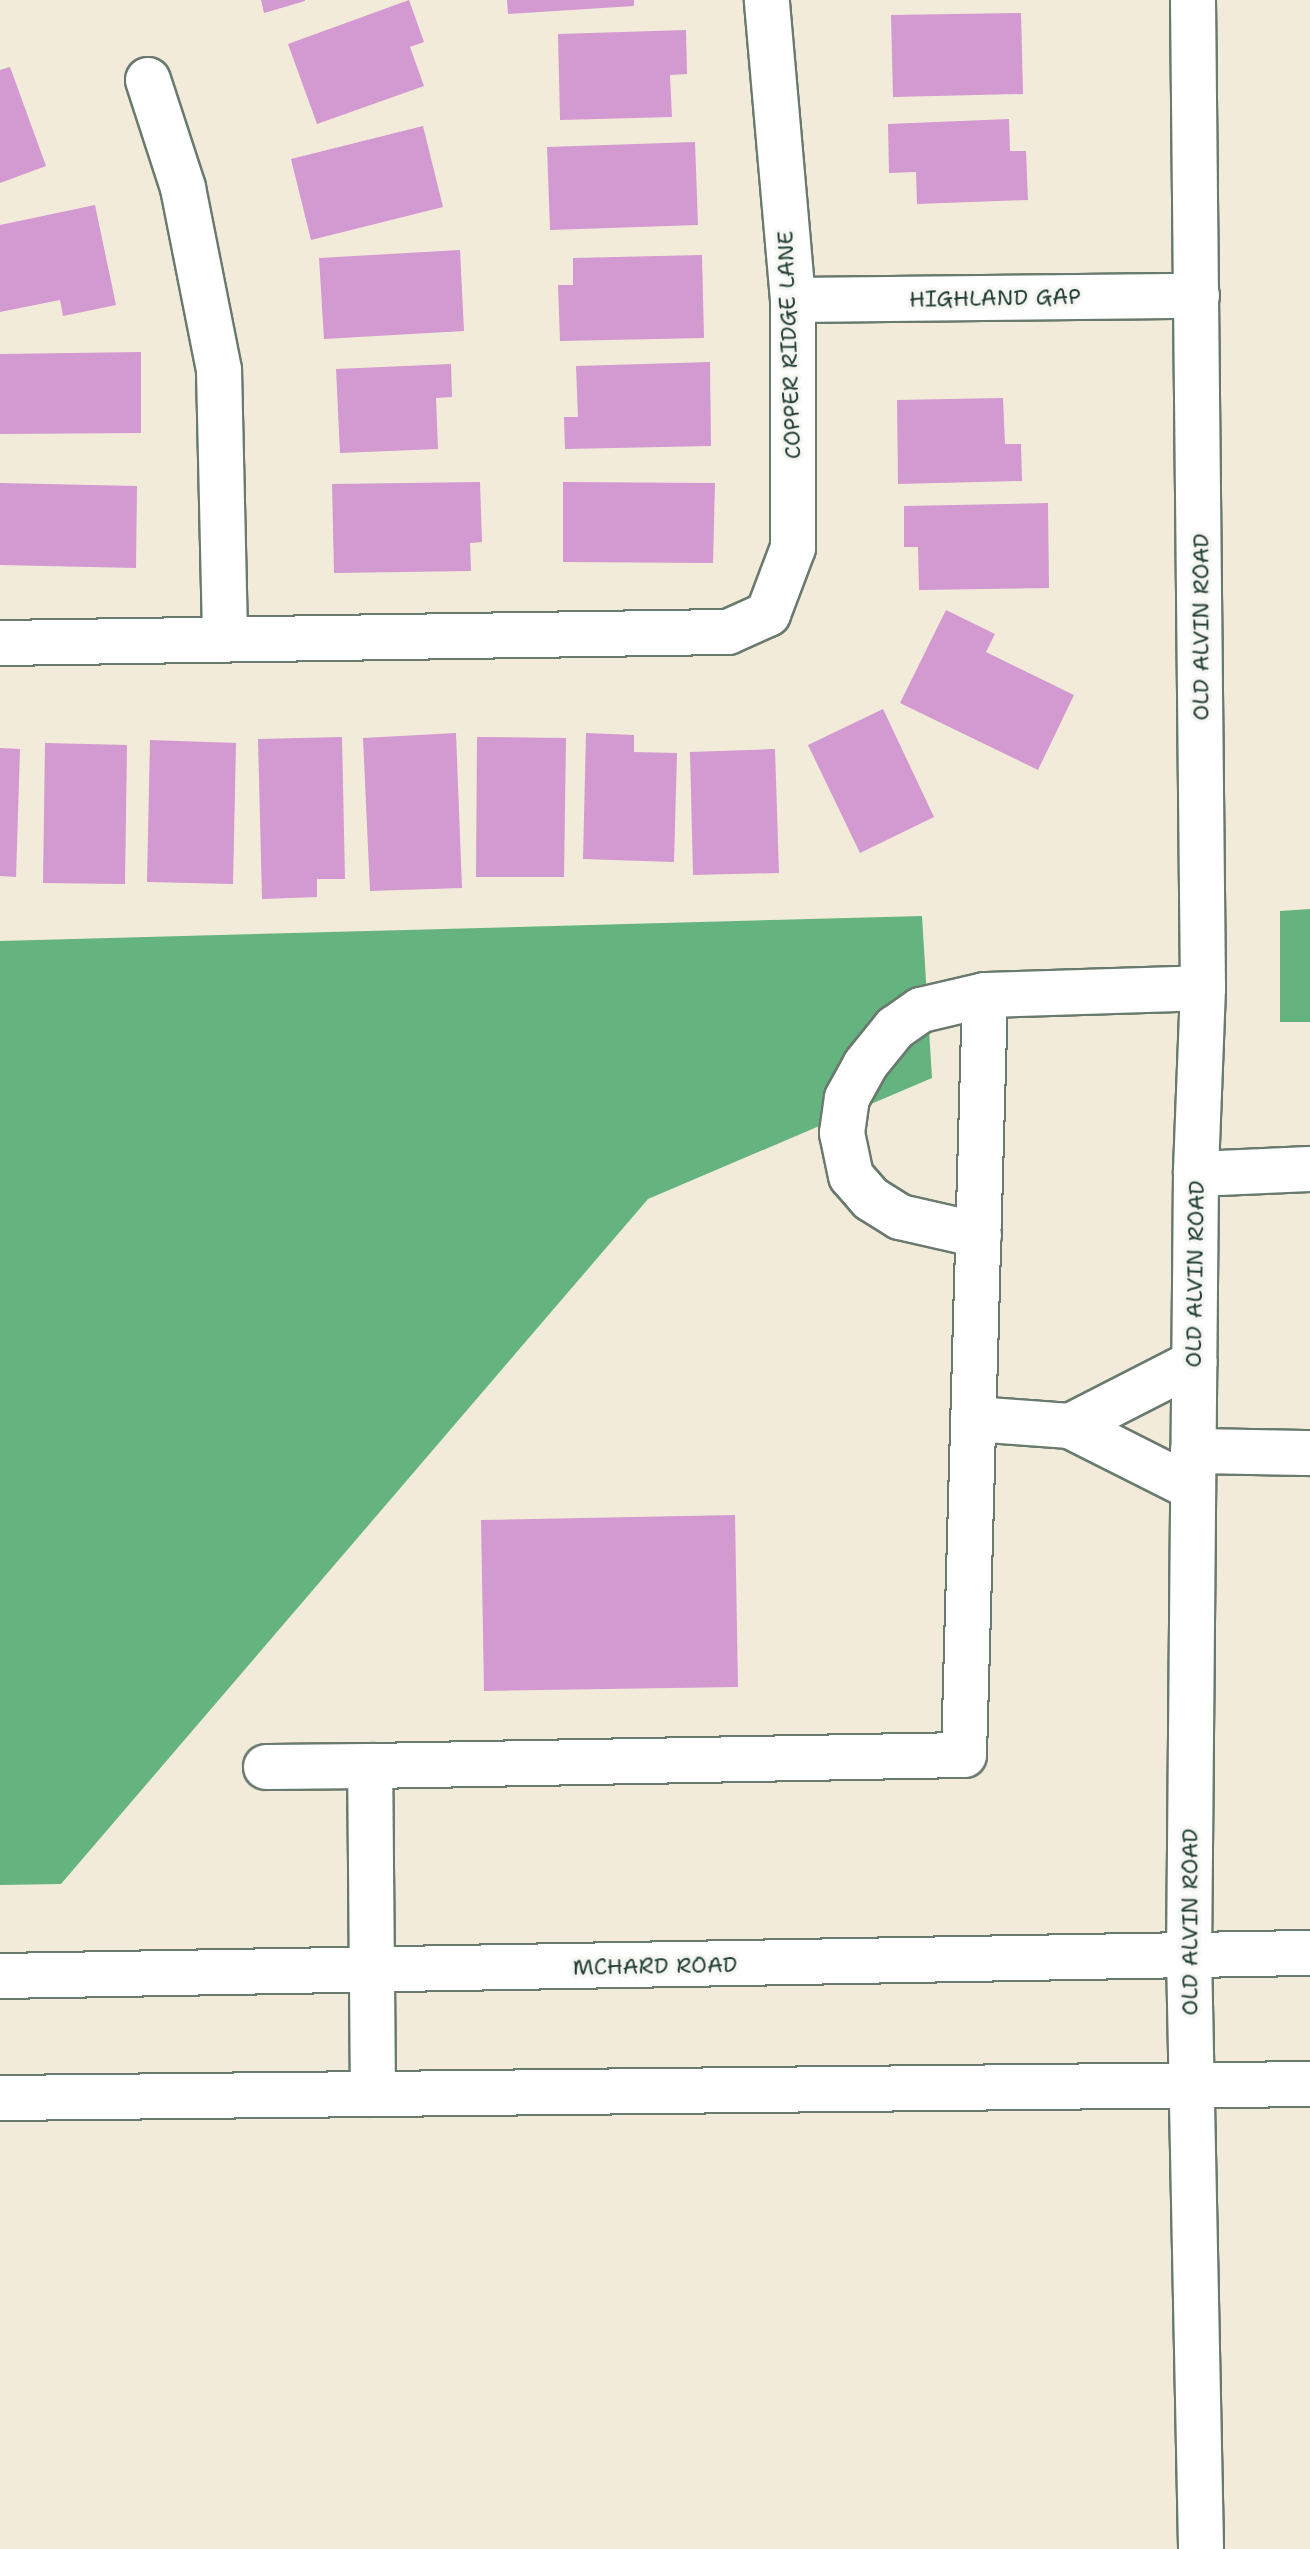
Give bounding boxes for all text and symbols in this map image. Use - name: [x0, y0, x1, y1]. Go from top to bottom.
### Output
- street label: COPPER RIDGE LANE: [772, 230, 806, 460]
- street label: HIGHLAND GAP: [909, 283, 1081, 313]
- street label: OLD ALVIN ROAD: [1188, 533, 1214, 721]
- street label: OLD ALVIN ROAD: [1180, 1180, 1210, 1368]
- street label: OLD ALVIN ROAD: [1177, 1828, 1203, 2016]
- street label: MCHARD ROAD: [573, 1951, 737, 1981]

